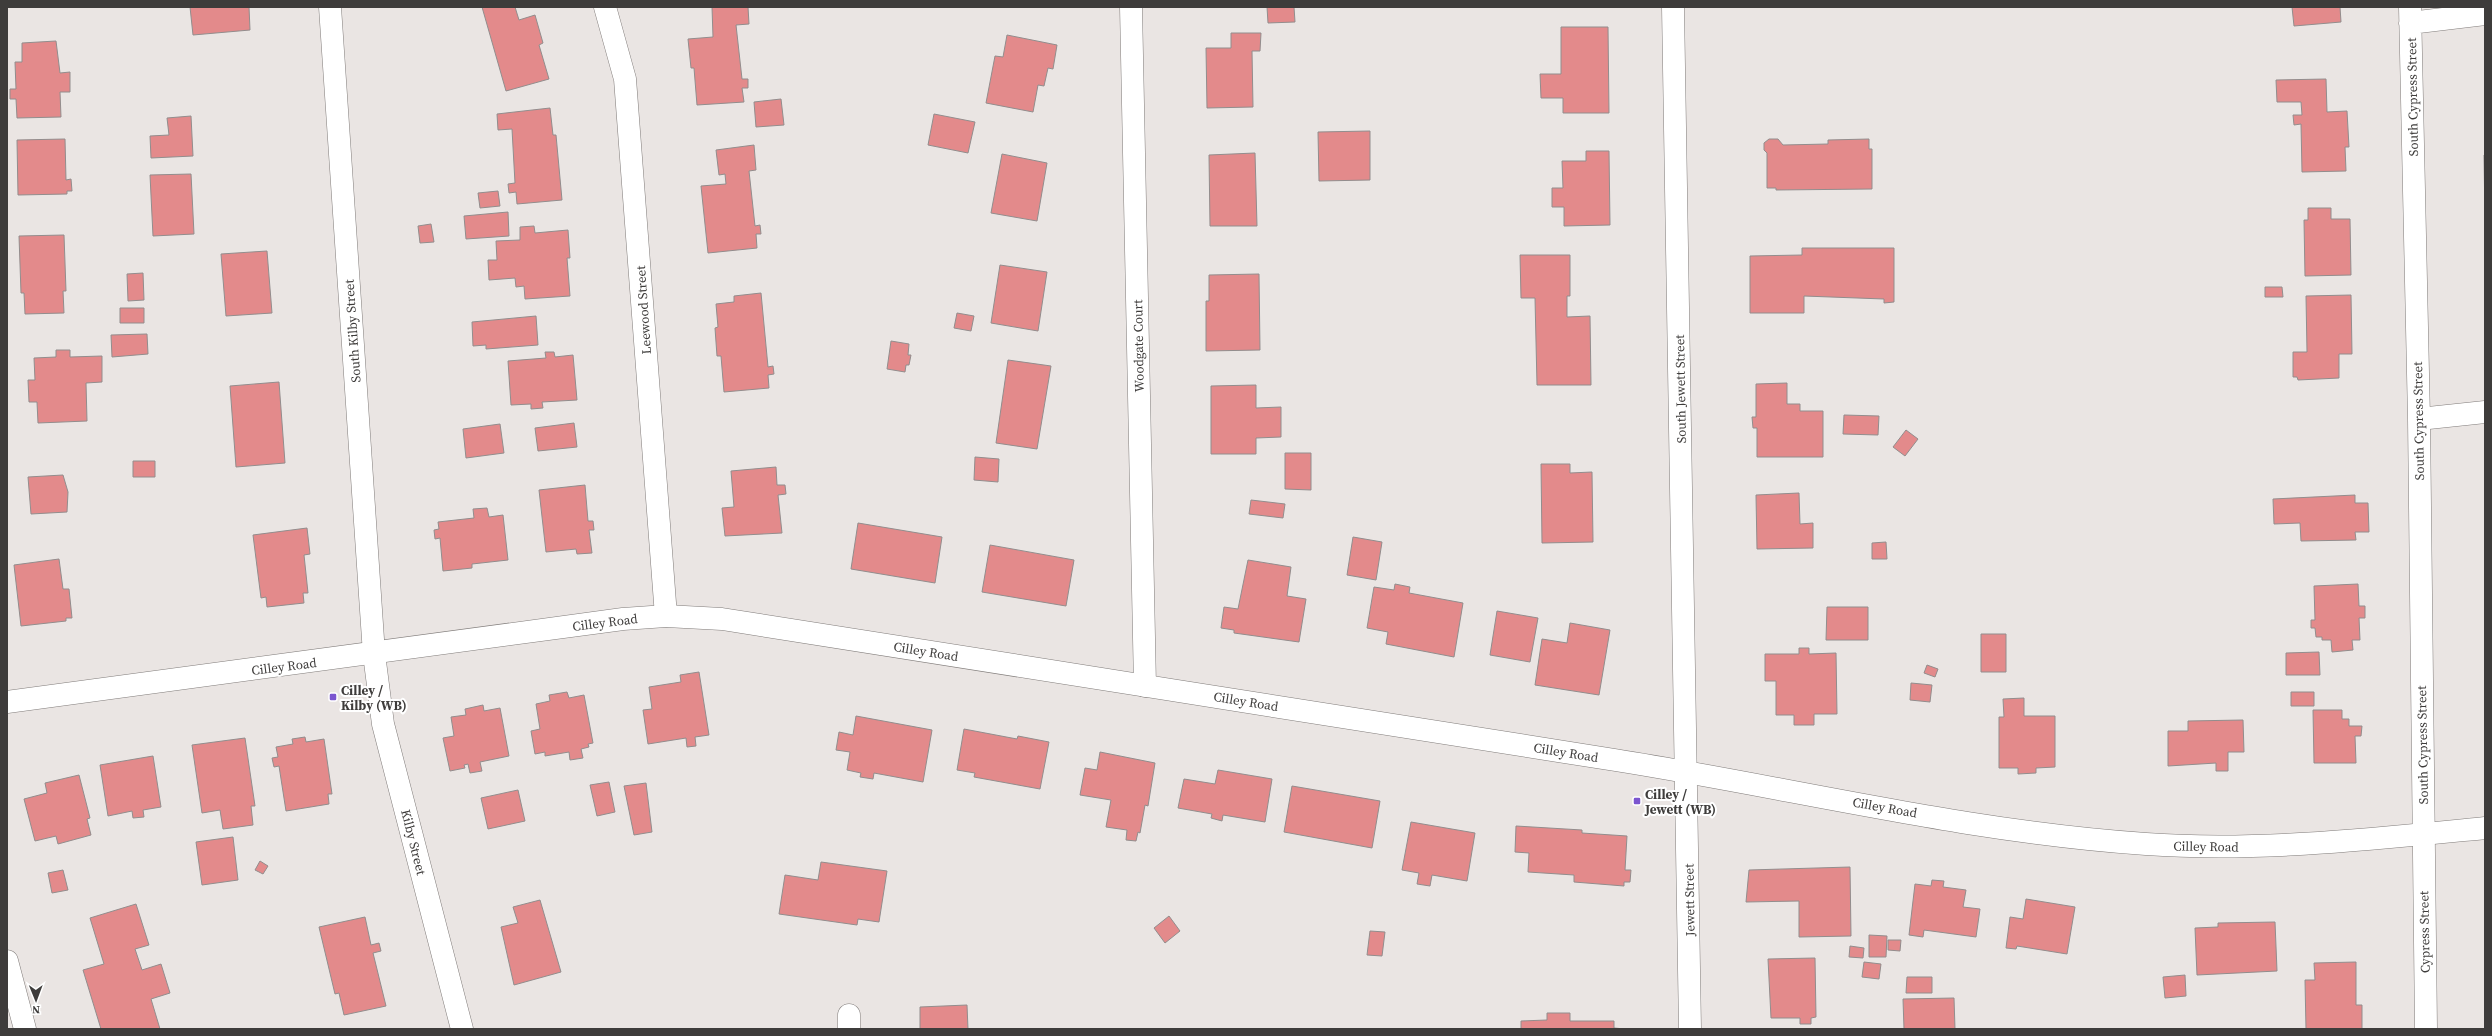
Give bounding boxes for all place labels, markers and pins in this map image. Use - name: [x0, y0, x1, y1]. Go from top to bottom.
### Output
- place label: Cilley / Kilby (WB): [341, 682, 407, 714]
- marker: Cilley / Kilby (WB): [328, 692, 338, 702]
- place label: Cilley / Jewett (WB): [1644, 786, 1716, 818]
- marker: Cilley / Jewett (WB): [1632, 796, 1642, 806]

